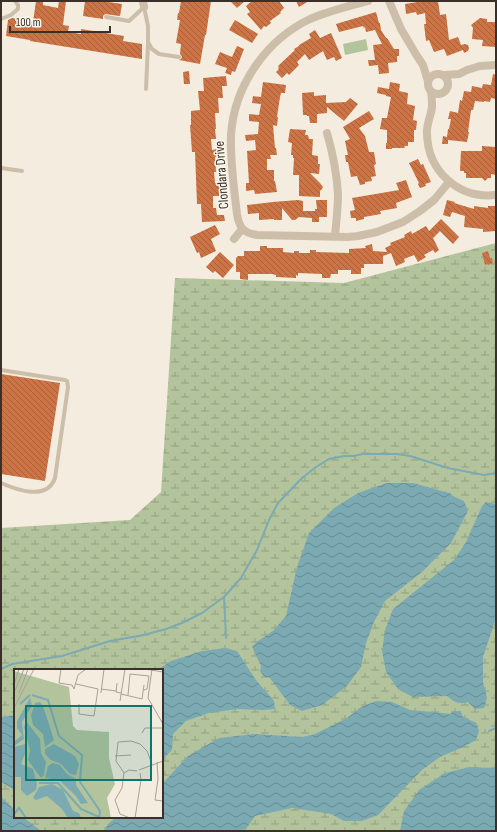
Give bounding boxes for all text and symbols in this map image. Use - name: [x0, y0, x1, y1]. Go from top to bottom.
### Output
- scale bar: [10, 8, 110, 34]
- text: 100 m: [16, 15, 41, 30]
- street label: Clondara Drive: [211, 140, 232, 210]
- inset map: [14, 669, 163, 818]

